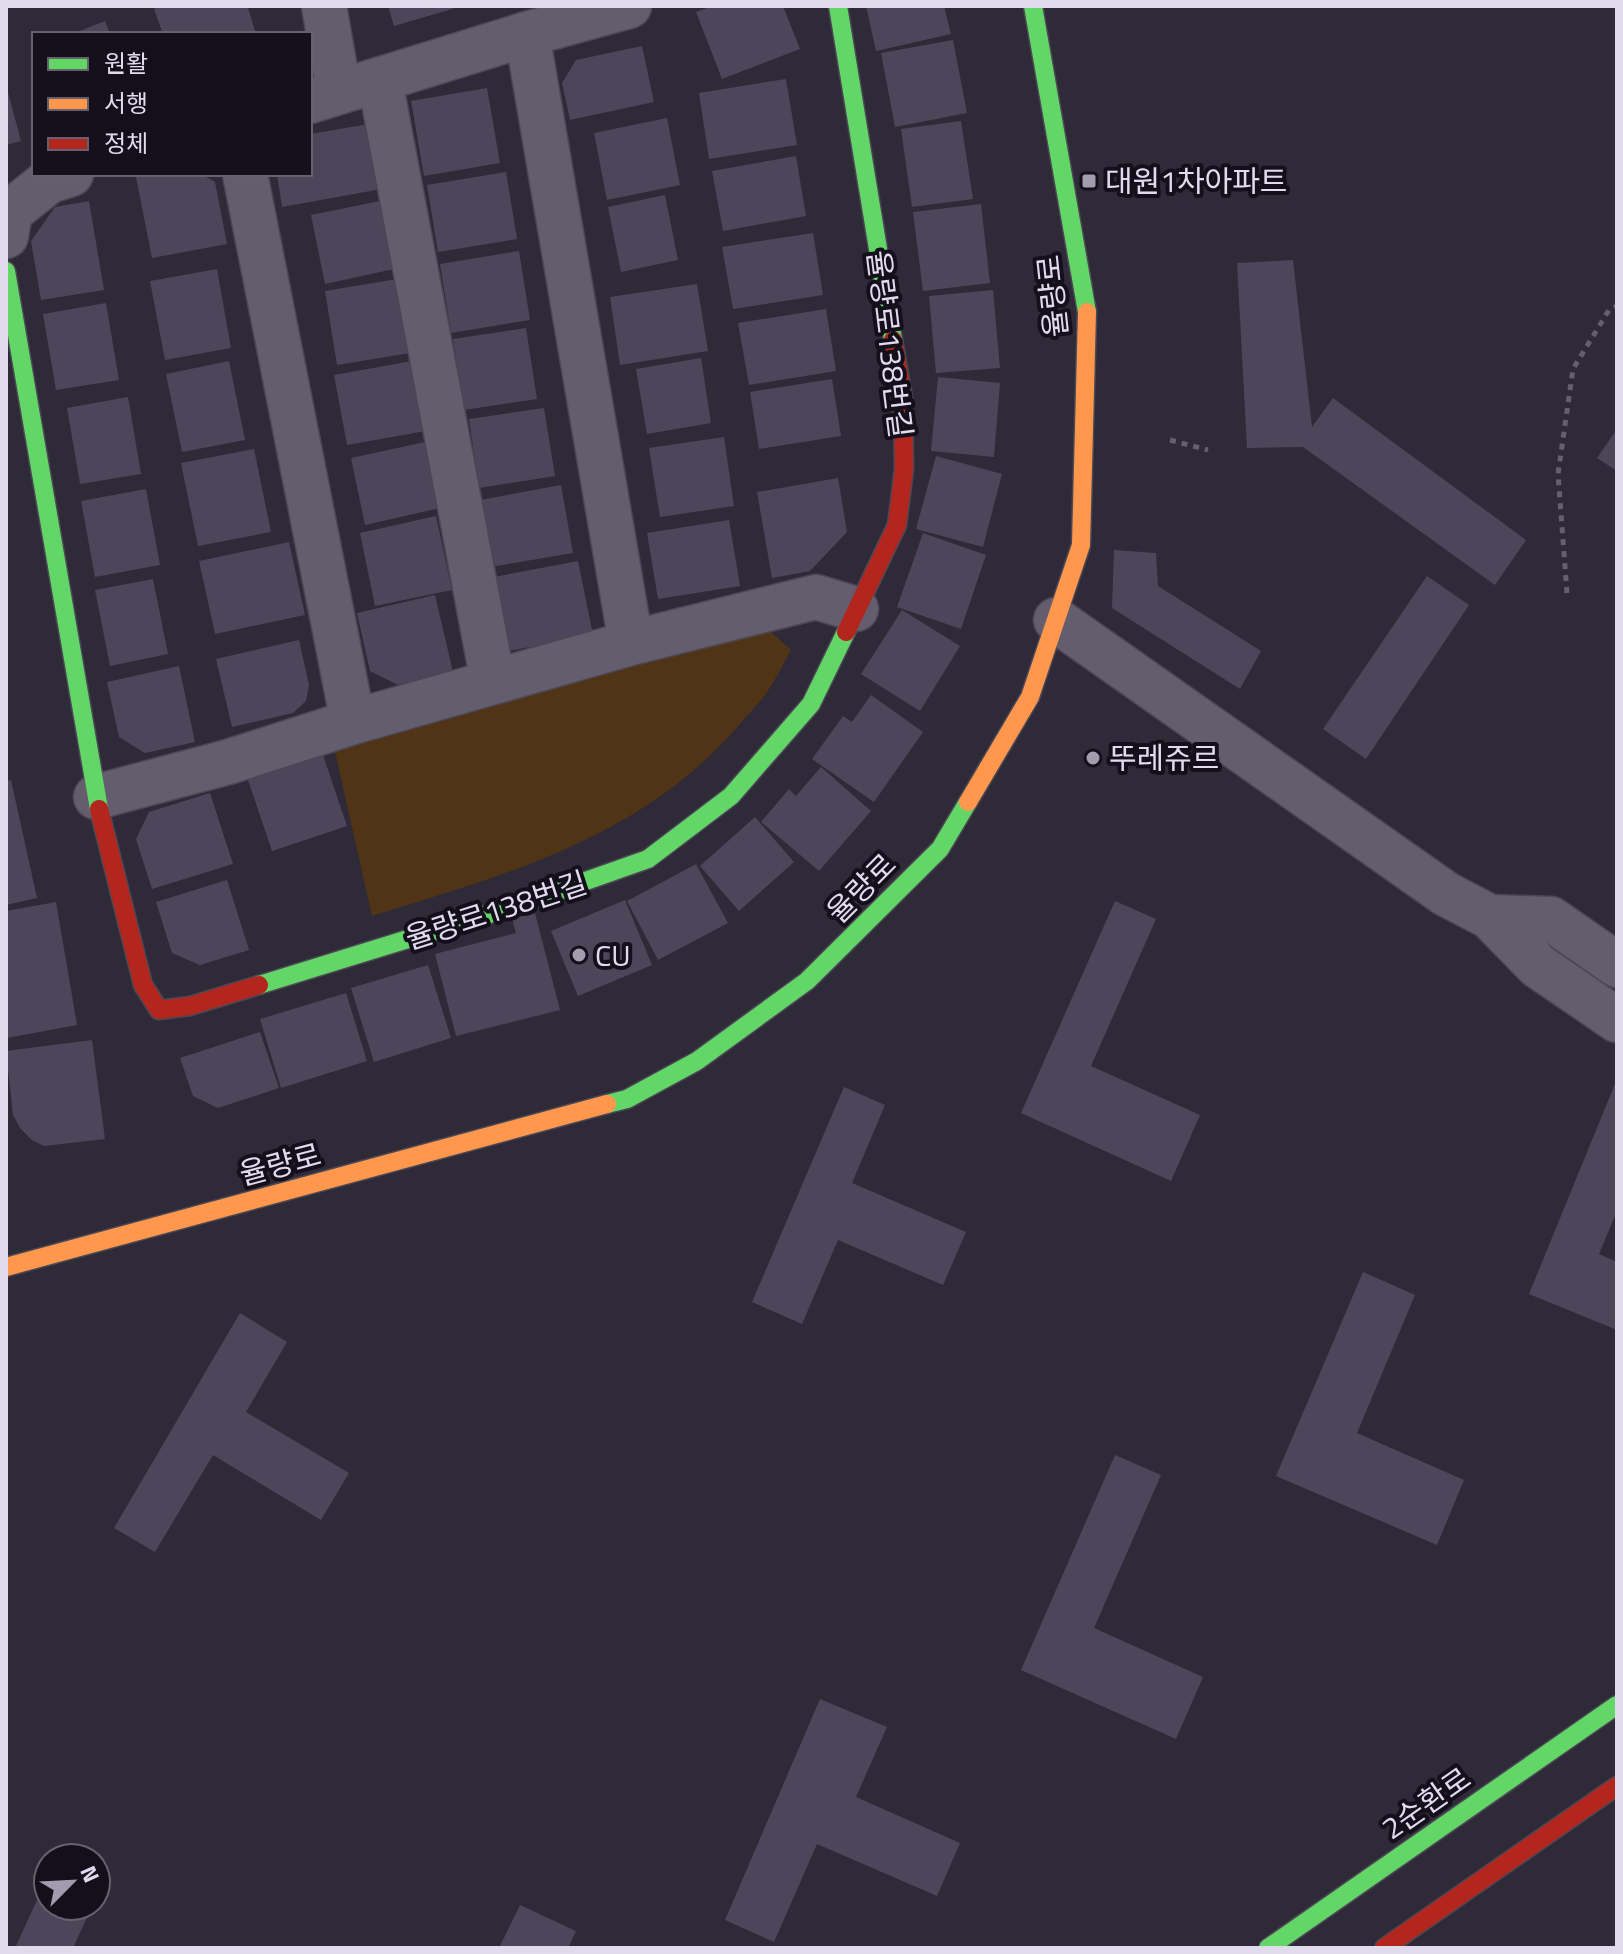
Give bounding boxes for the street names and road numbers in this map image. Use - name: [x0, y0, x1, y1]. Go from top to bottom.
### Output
- street label: 율량로138번길: [856, 248, 924, 440]
- street label: 율량로: [1025, 252, 1079, 340]
- street label: 율량로: [815, 842, 907, 934]
- street label: 율량로138번길: [399, 859, 593, 961]
- street label: 율량로: [234, 1131, 326, 1197]
- street label: 2순환로: [1372, 1756, 1480, 1850]

